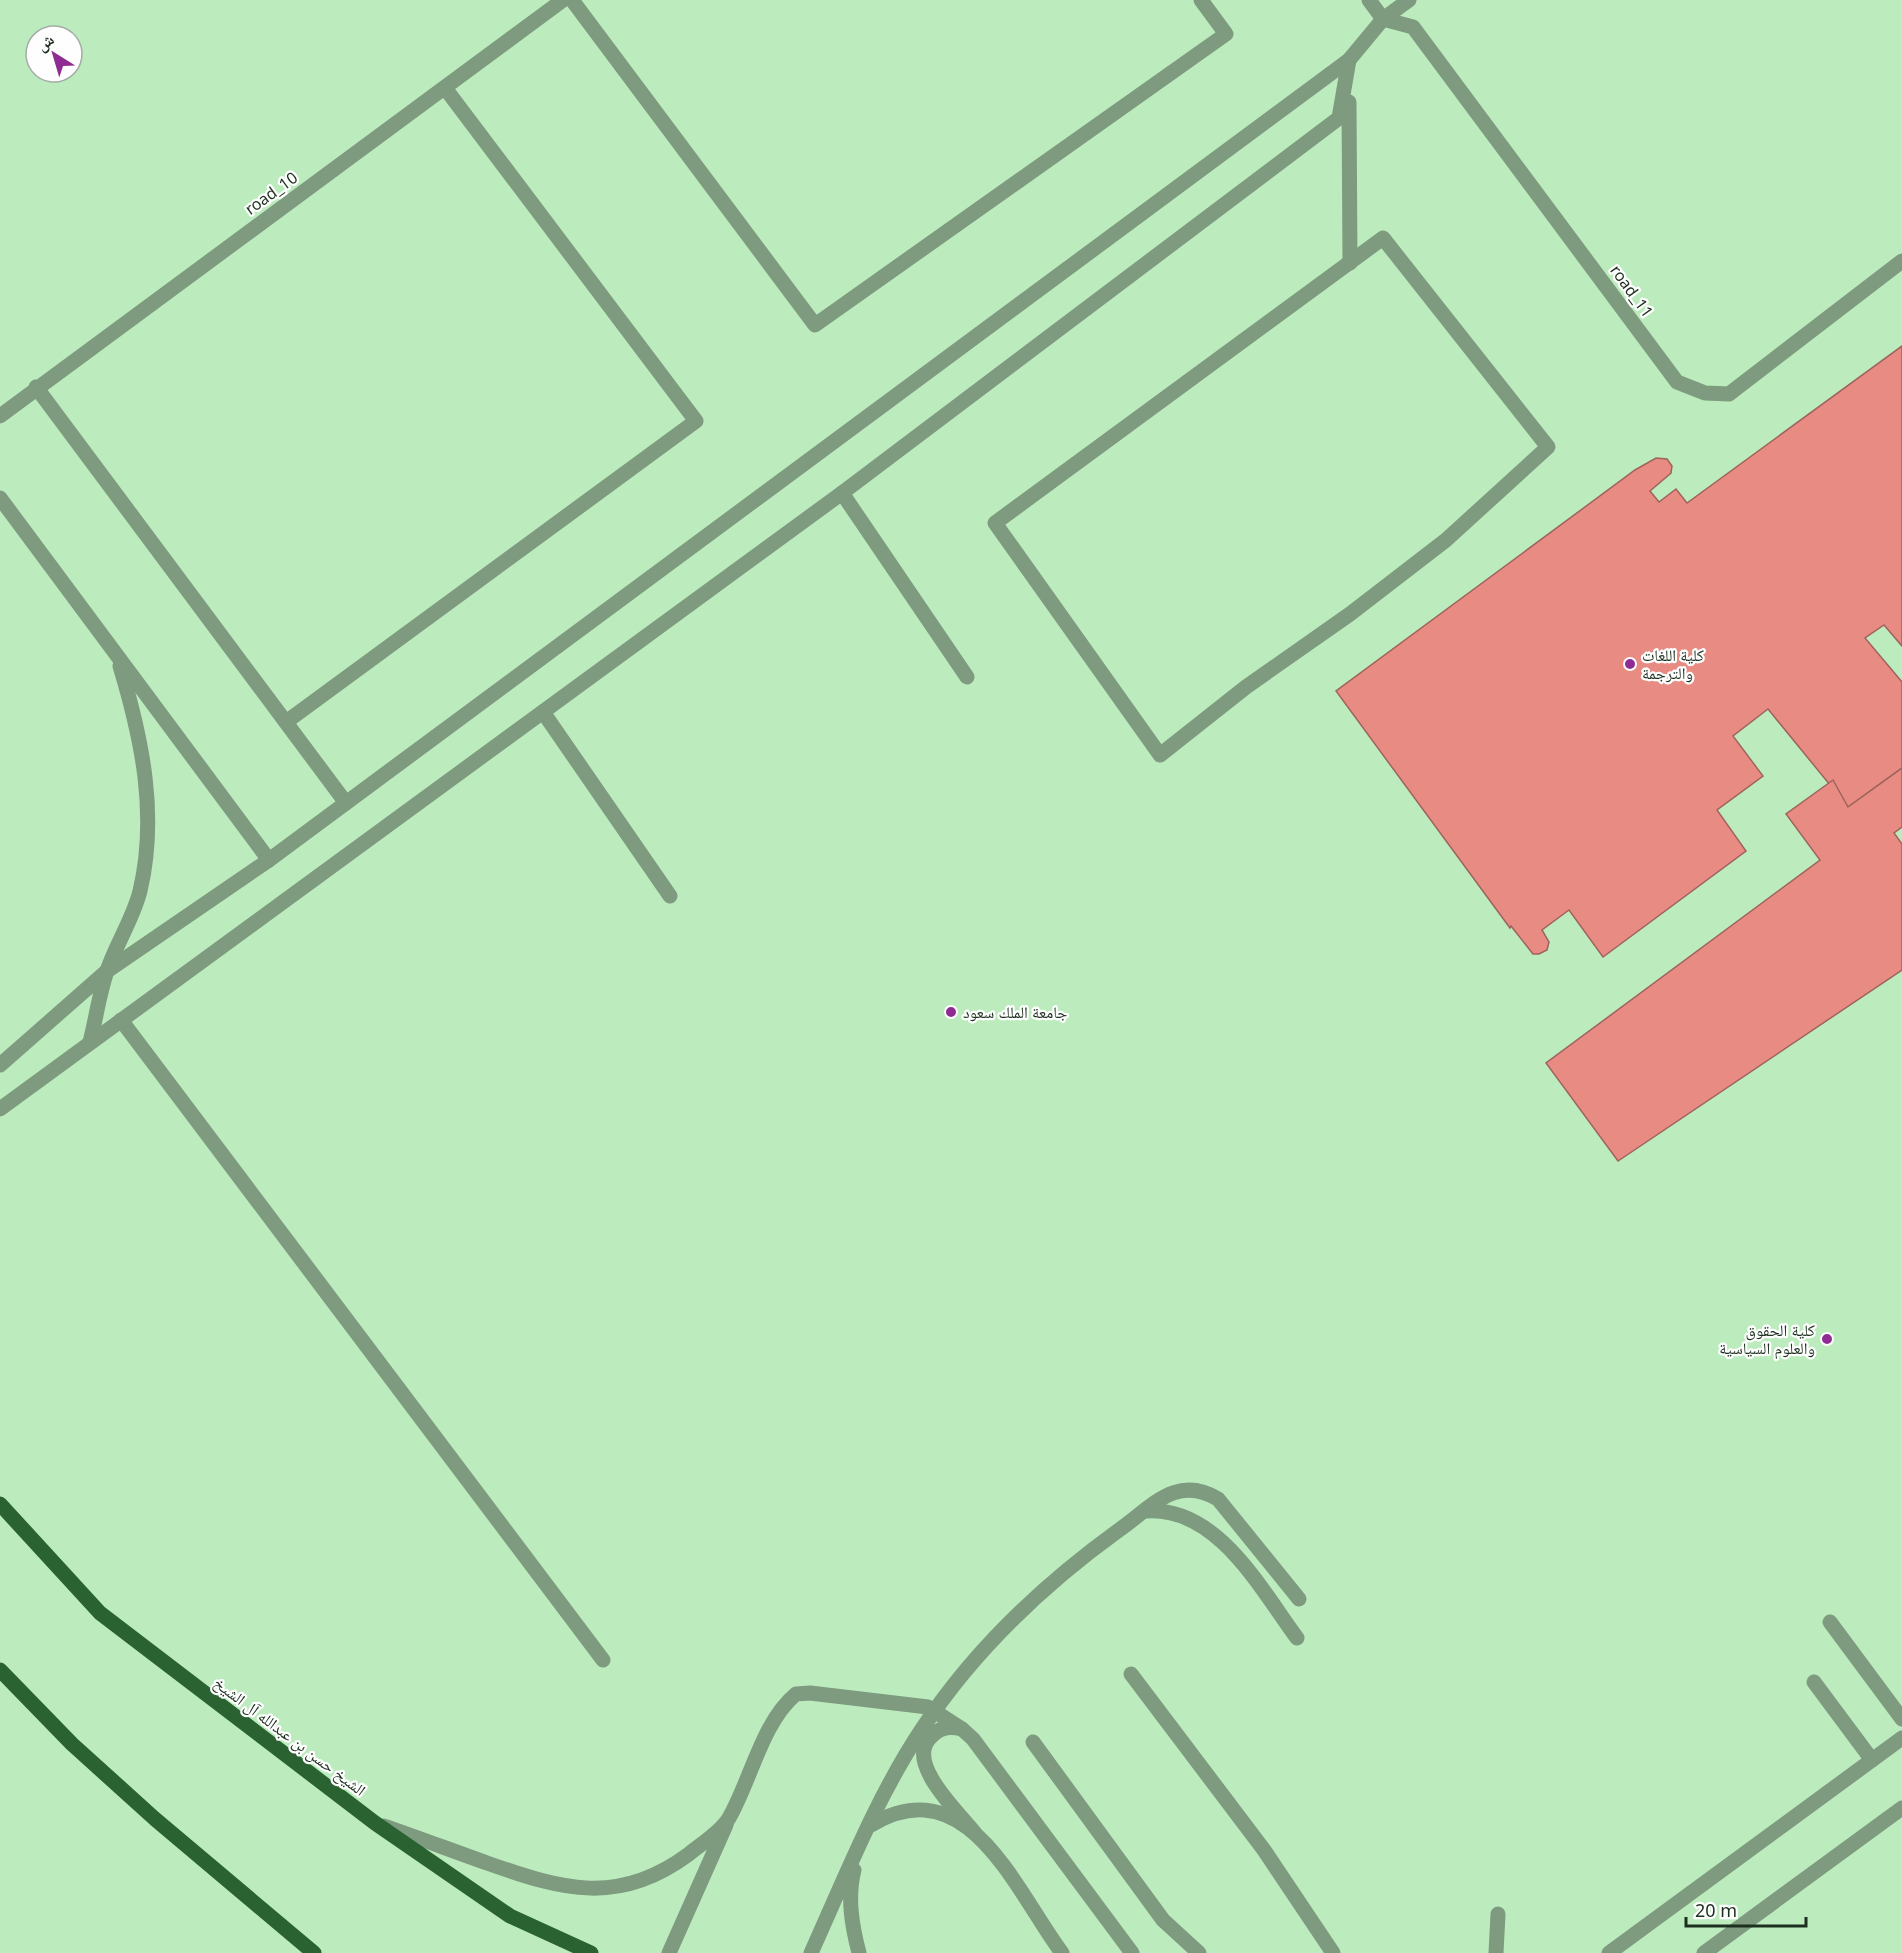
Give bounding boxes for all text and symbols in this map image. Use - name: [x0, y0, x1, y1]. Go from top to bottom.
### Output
- north arrow: [24, 24, 84, 84]
- text: ش: [32, 28, 58, 56]
- street label: road_10: [240, 166, 302, 220]
- street label: road_11: [1605, 260, 1659, 322]
- place label: كلية اللغات والترجمة: [1642, 644, 1704, 684]
- marker: كلية اللغات والترجمة: [1623, 657, 1637, 671]
- place label: جامعة الملك سعود: [963, 1001, 1067, 1023]
- marker: جامعة الملك سعود: [944, 1005, 958, 1019]
- place label: كلية الحقوق والعلوم السياسية: [1719, 1319, 1815, 1359]
- marker: كلية الحقوق والعلوم السياسية: [1820, 1332, 1834, 1346]
- street label: الشيخ حسن بن عبدالله آل الشيخ: [209, 1671, 371, 1801]
- scale bar: [1686, 1890, 1806, 1928]
- text: 20 m: [1695, 1898, 1737, 1922]

